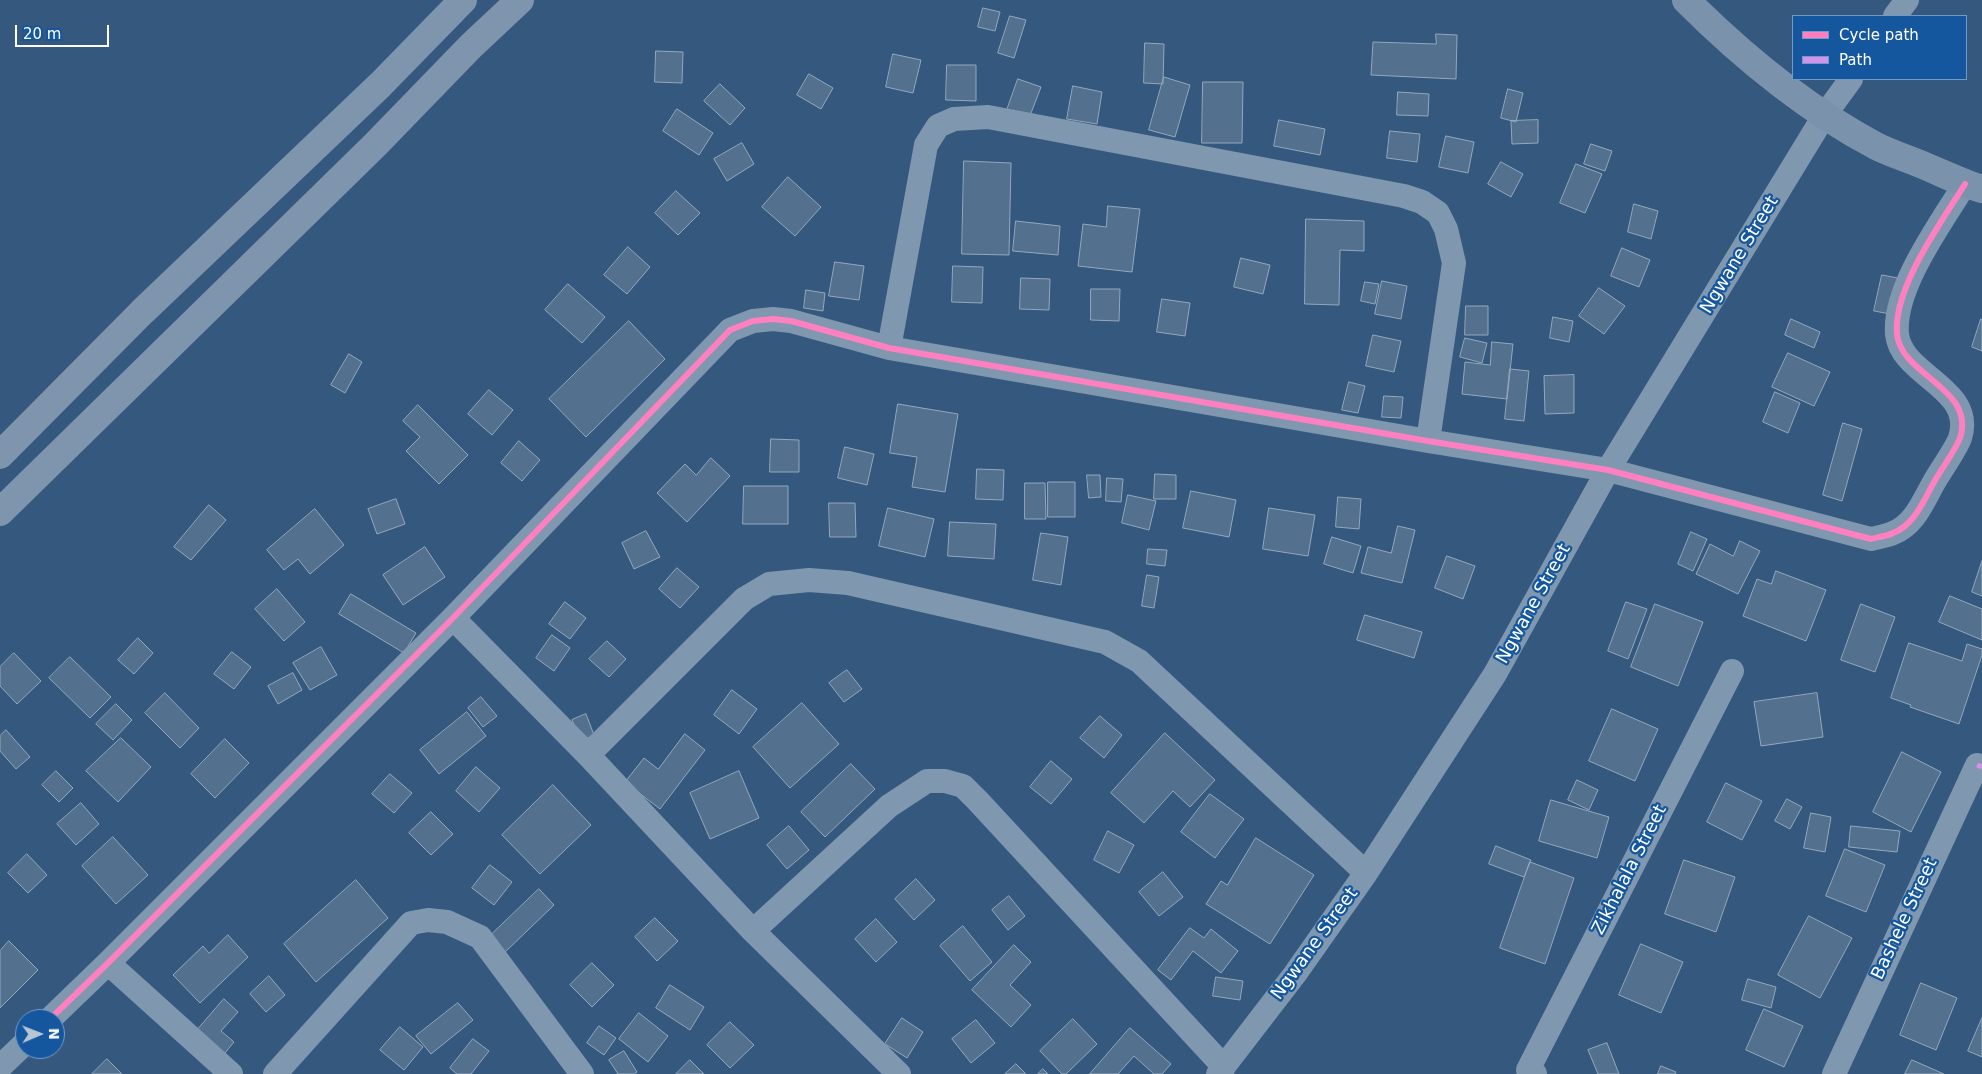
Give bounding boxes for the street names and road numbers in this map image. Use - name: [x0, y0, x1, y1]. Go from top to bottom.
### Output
- street label: Ngwane Street: [1696, 192, 1784, 318]
- street label: Ngwane Street: [1492, 540, 1576, 668]
- street label: Zikhalala Street: [1588, 802, 1672, 938]
- street label: Bashele Street: [1867, 855, 1943, 983]
- street label: Ngwane Street: [1267, 884, 1363, 1004]

